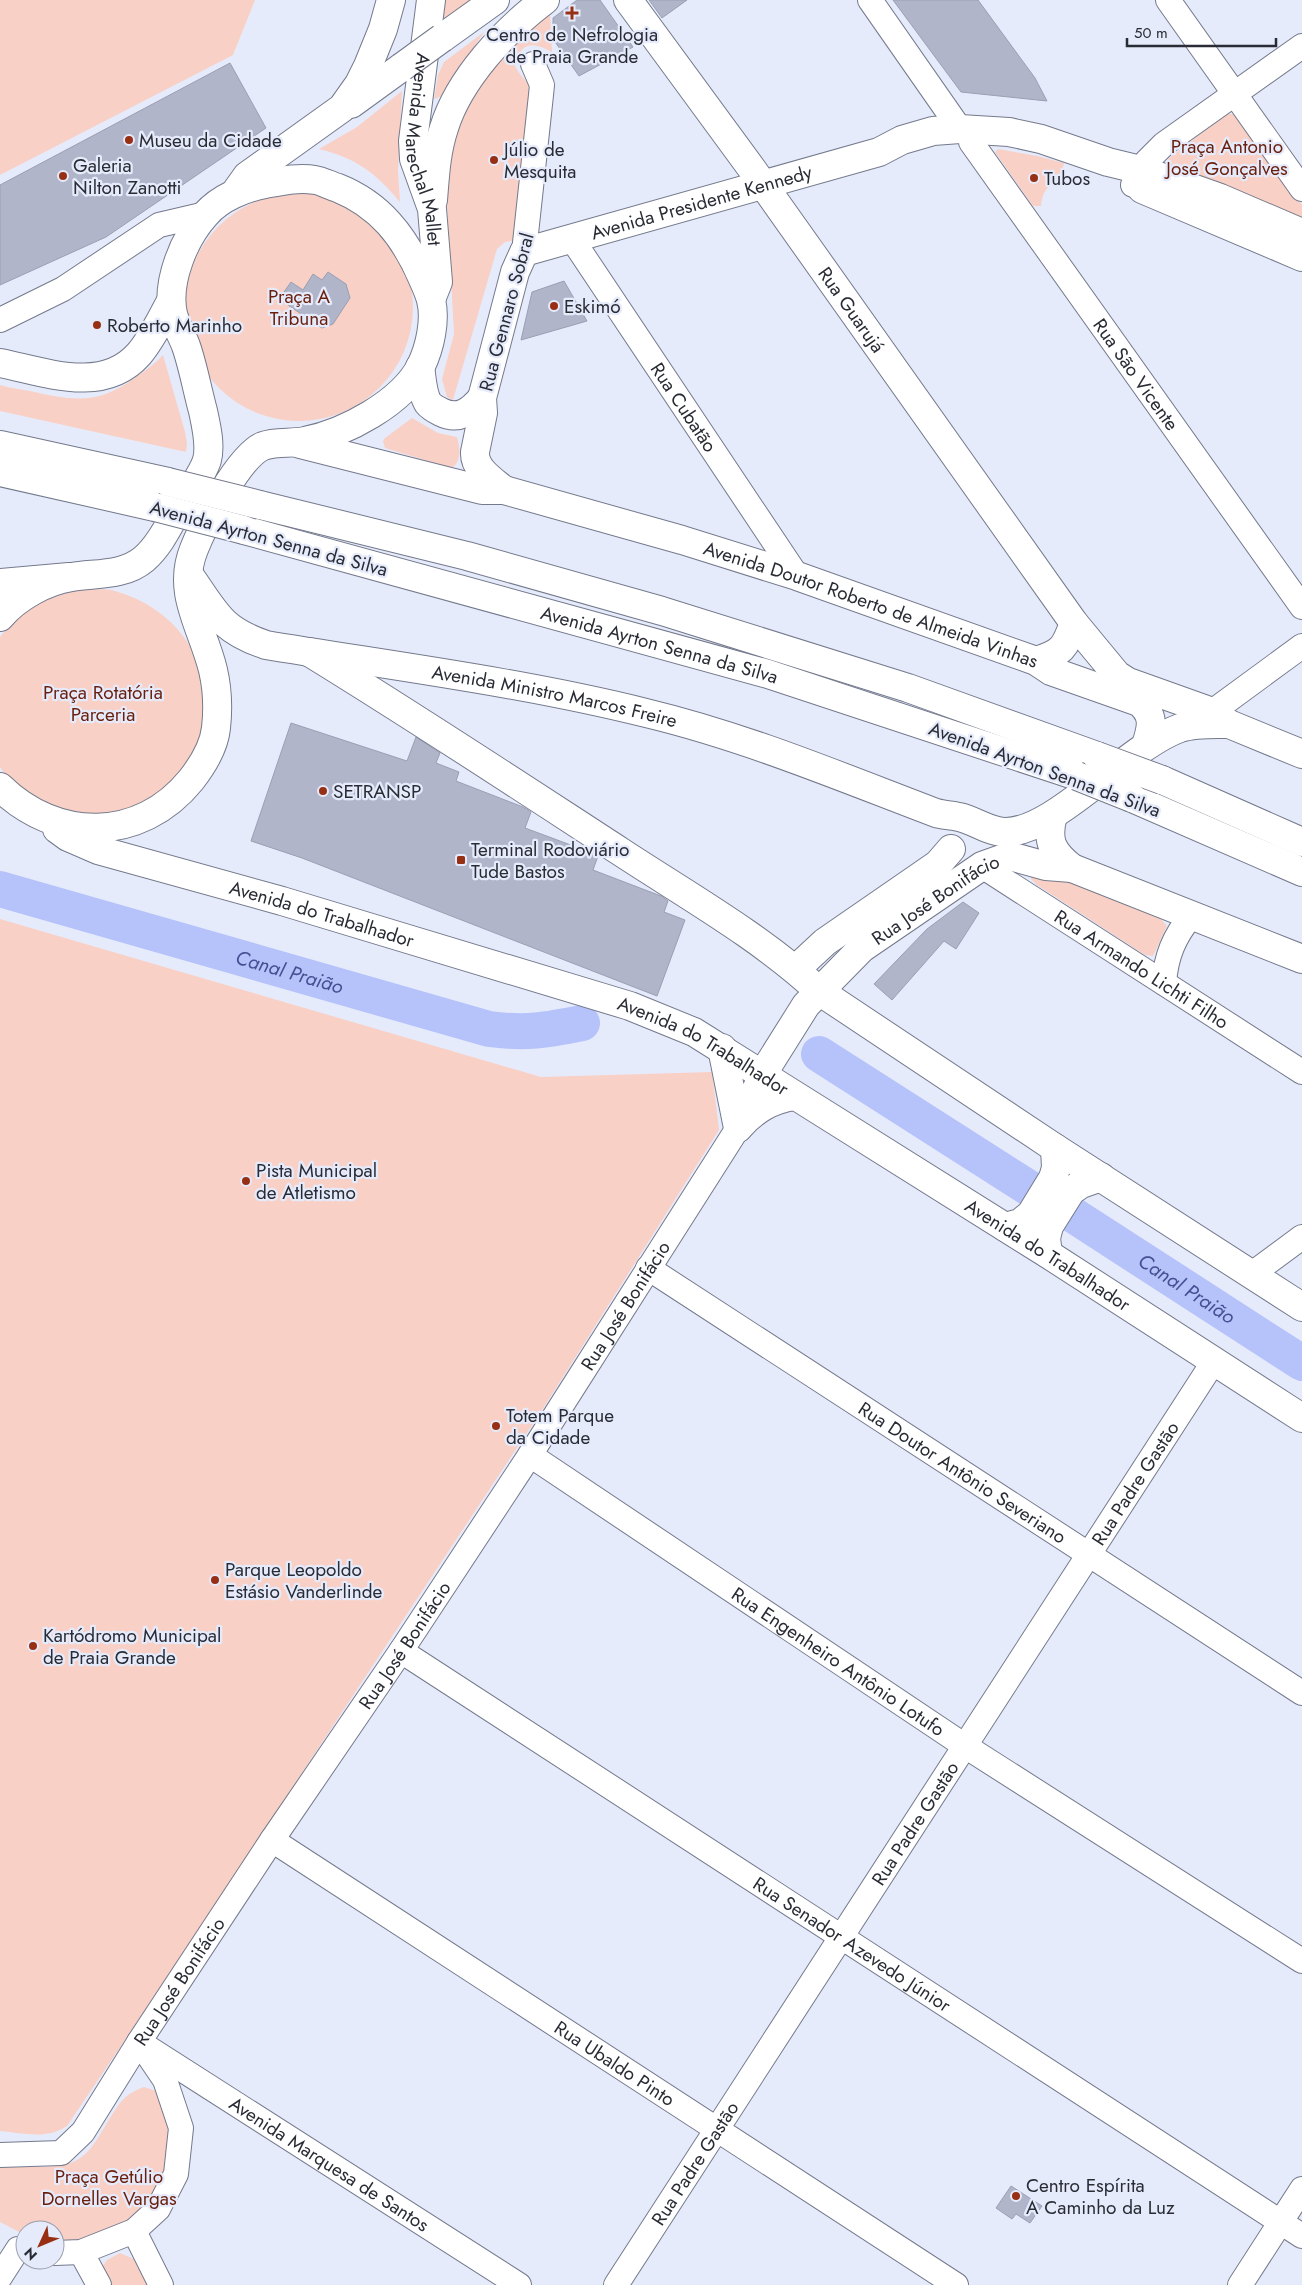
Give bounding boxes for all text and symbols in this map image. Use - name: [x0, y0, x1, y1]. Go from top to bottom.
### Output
- marker: Centro de Nefrologia de Praia Grande: [565, 6, 579, 20]
- scale bar: [1127, 15, 1276, 47]
- place label: Centro de Nefrologia de Praia Grande: [486, 21, 658, 70]
- text: 50 m: [1134, 22, 1168, 44]
- street label: Avenida Marechal Mallet: [399, 51, 448, 247]
- place label: Museu da Cidade: [139, 127, 282, 154]
- park label: Praça Antonio José Gonçalves: [1163, 133, 1288, 182]
- marker: Museu da Cidade: [123, 134, 135, 146]
- place label: Júlio de Mesquita: [501, 136, 576, 185]
- place label: Galeria Nilton Zanotti: [73, 152, 182, 201]
- marker: Júlio de Mesquita: [488, 154, 500, 166]
- street label: Avenida Presidente Kennedy: [588, 158, 816, 246]
- place label: Tubos: [1044, 165, 1090, 192]
- marker: Galeria Nilton Zanotti: [57, 170, 69, 182]
- marker: Tubos: [1028, 172, 1040, 184]
- street label: Rua Gennaro Sobral: [472, 230, 541, 394]
- street label: Rua Guarujá: [811, 261, 891, 358]
- park label: Praça A Tribuna: [268, 283, 331, 332]
- place label: Eskimó: [564, 293, 621, 320]
- marker: Eskimó: [548, 300, 560, 312]
- place label: Roberto Marinho: [107, 312, 242, 339]
- street label: Rua São Vicente: [1087, 313, 1185, 436]
- marker: Roberto Marinho: [91, 319, 103, 331]
- street label: Rua Cubatão: [644, 357, 723, 457]
- street label: Avenida Ayrton Senna da Silva: [147, 494, 391, 583]
- street label: Avenida Doutor Roberto de Almeida Vinhas: [700, 535, 1042, 675]
- street label: Avenida Ayrton Senna da Silva: [538, 599, 782, 690]
- street label: Avenida Ministro Marcos Freire: [430, 658, 680, 734]
- park label: Praça Rotatória Parceria: [43, 679, 163, 728]
- street label: Avenida Ayrton Senna da Silva: [925, 715, 1165, 824]
- place label: SETRANSP: [333, 778, 421, 805]
- marker: SETRANSP: [317, 785, 329, 797]
- place label: Terminal Rodoviário Tude Bastos: [471, 836, 629, 885]
- street label: Rua José Bonifácio: [866, 848, 1003, 952]
- marker: Terminal Rodoviário Tude Bastos: [455, 854, 467, 866]
- street label: Avenida do Trabalhador: [226, 874, 418, 954]
- street label: Rua Armando Lichti Filho: [1049, 903, 1234, 1035]
- water label: Canal Praião: [232, 943, 347, 1002]
- street label: Avenida do Trabalhador: [614, 990, 794, 1102]
- place label: Pista Municipal de Atletismo: [256, 1157, 377, 1206]
- marker: Pista Municipal de Atletismo: [240, 1175, 252, 1187]
- street label: Avenida do Trabalhador: [960, 1192, 1136, 1318]
- street label: Rua José Bonifácio: [574, 1236, 677, 1376]
- water label: Canal Praião: [1132, 1247, 1241, 1331]
- street label: Rua Doutor Antônio Severiano: [853, 1395, 1071, 1550]
- place label: Totem Parque da Cidade: [506, 1402, 614, 1451]
- street label: Rua Padre Gastão: [1085, 1416, 1185, 1551]
- marker: Totem Parque da Cidade: [490, 1420, 502, 1432]
- place label: Parque Leopoldo Estásio Vanderlinde: [225, 1556, 383, 1605]
- marker: Parque Leopoldo Estásio Vanderlinde: [209, 1574, 221, 1586]
- street label: Rua José Bonifácio: [352, 1576, 457, 1715]
- street label: Rua Engenheiro Antônio Lotufo: [726, 1581, 950, 1743]
- place label: Kartódromo Municipal de Praia Grande: [43, 1622, 221, 1671]
- marker: Kartódromo Municipal de Praia Grande: [27, 1640, 39, 1652]
- street label: Rua Padre Gastão: [865, 1756, 965, 1891]
- street label: Rua Senador Azevedo Júnior: [748, 1870, 957, 2019]
- street label: Rua José Bonifácio: [127, 1912, 231, 2051]
- street label: Rua Ubaldo Pinto: [549, 2014, 680, 2113]
- street label: Avenida Marquesa de Santos: [224, 2090, 435, 2238]
- street label: Rua Padre Gastão: [645, 2096, 745, 2231]
- park label: Praça Getúlio Dornelles Vargas: [41, 2163, 177, 2212]
- place label: Centro Espírita A Caminho da Luz: [1026, 2172, 1175, 2221]
- marker: Centro Espírita A Caminho da Luz: [1010, 2190, 1022, 2202]
- north arrow: [15, 2220, 65, 2270]
- text: N: [20, 2243, 42, 2265]

